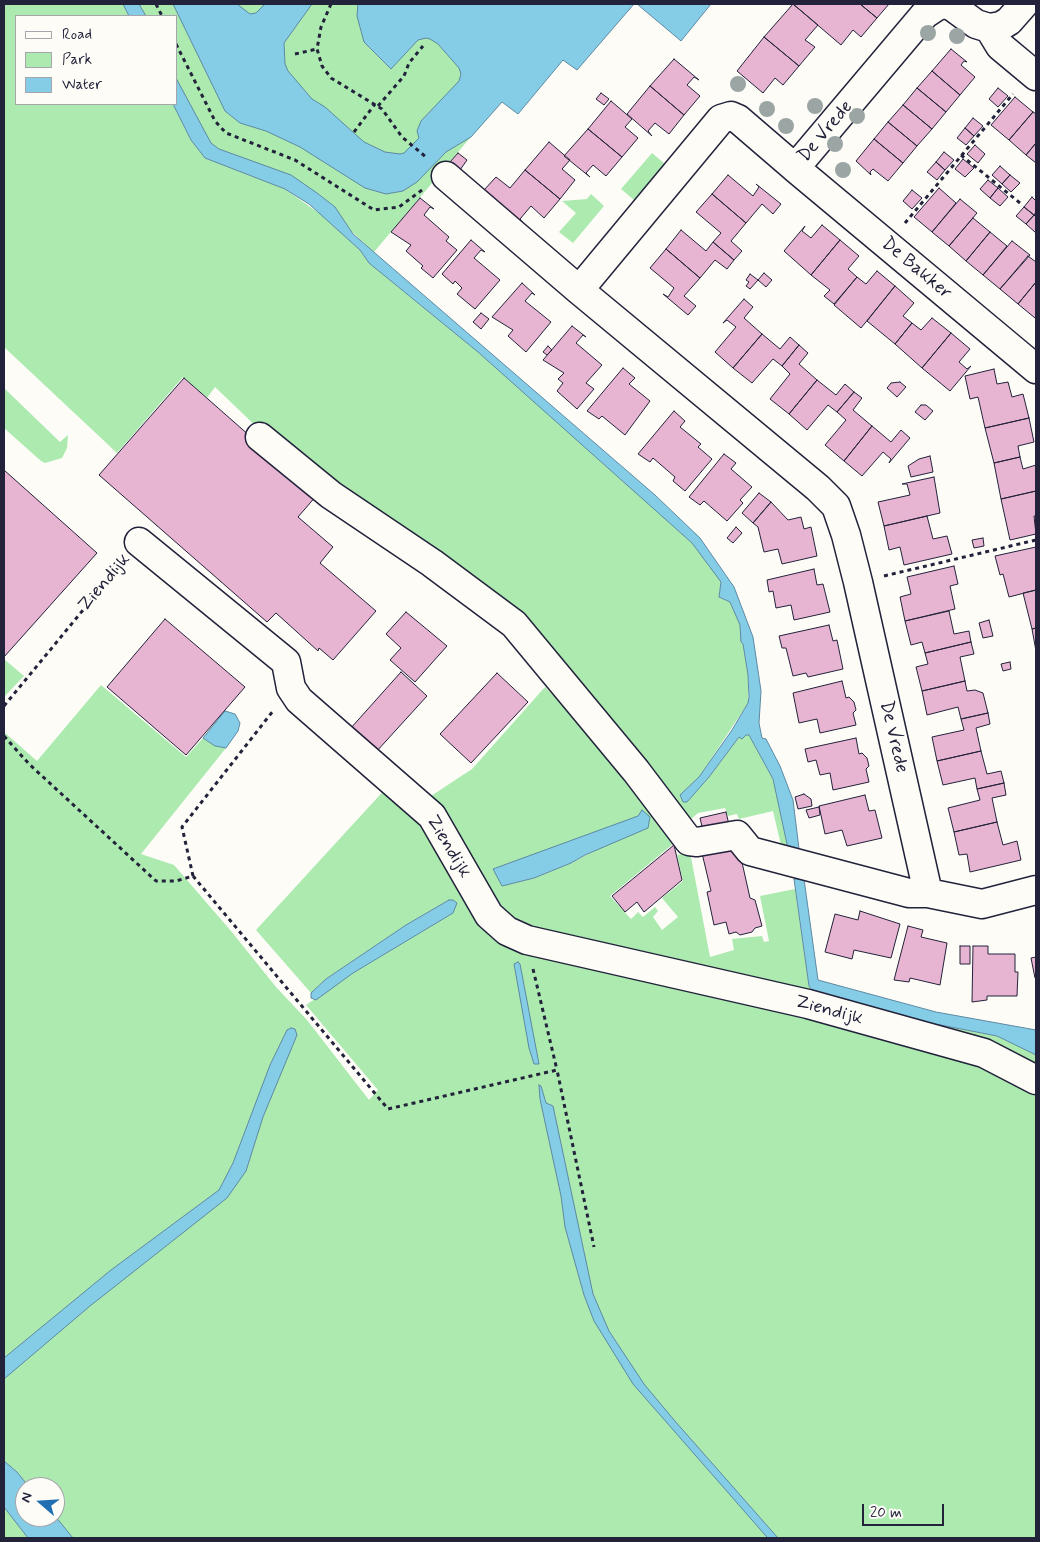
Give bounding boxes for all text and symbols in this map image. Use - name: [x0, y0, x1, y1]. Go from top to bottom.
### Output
- legend: [15, 15, 178, 105]
- text: Road: [62, 25, 92, 45]
- text: Park: [62, 50, 92, 70]
- text: Water: [62, 75, 102, 95]
- street label: De Vrede: [794, 97, 858, 167]
- street label: De Bakker: [876, 233, 956, 305]
- street label: Ziendijk: [74, 549, 136, 617]
- street label: De Vrede: [874, 699, 912, 775]
- street label: Ziendijk: [420, 811, 476, 883]
- street label: Ziendijk: [793, 991, 865, 1031]
- north arrow: [15, 1477, 65, 1527]
- text: N: [17, 1490, 37, 1505]
- scale bar: [865, 1494, 948, 1526]
- text: 20 m: [870, 1503, 902, 1523]

